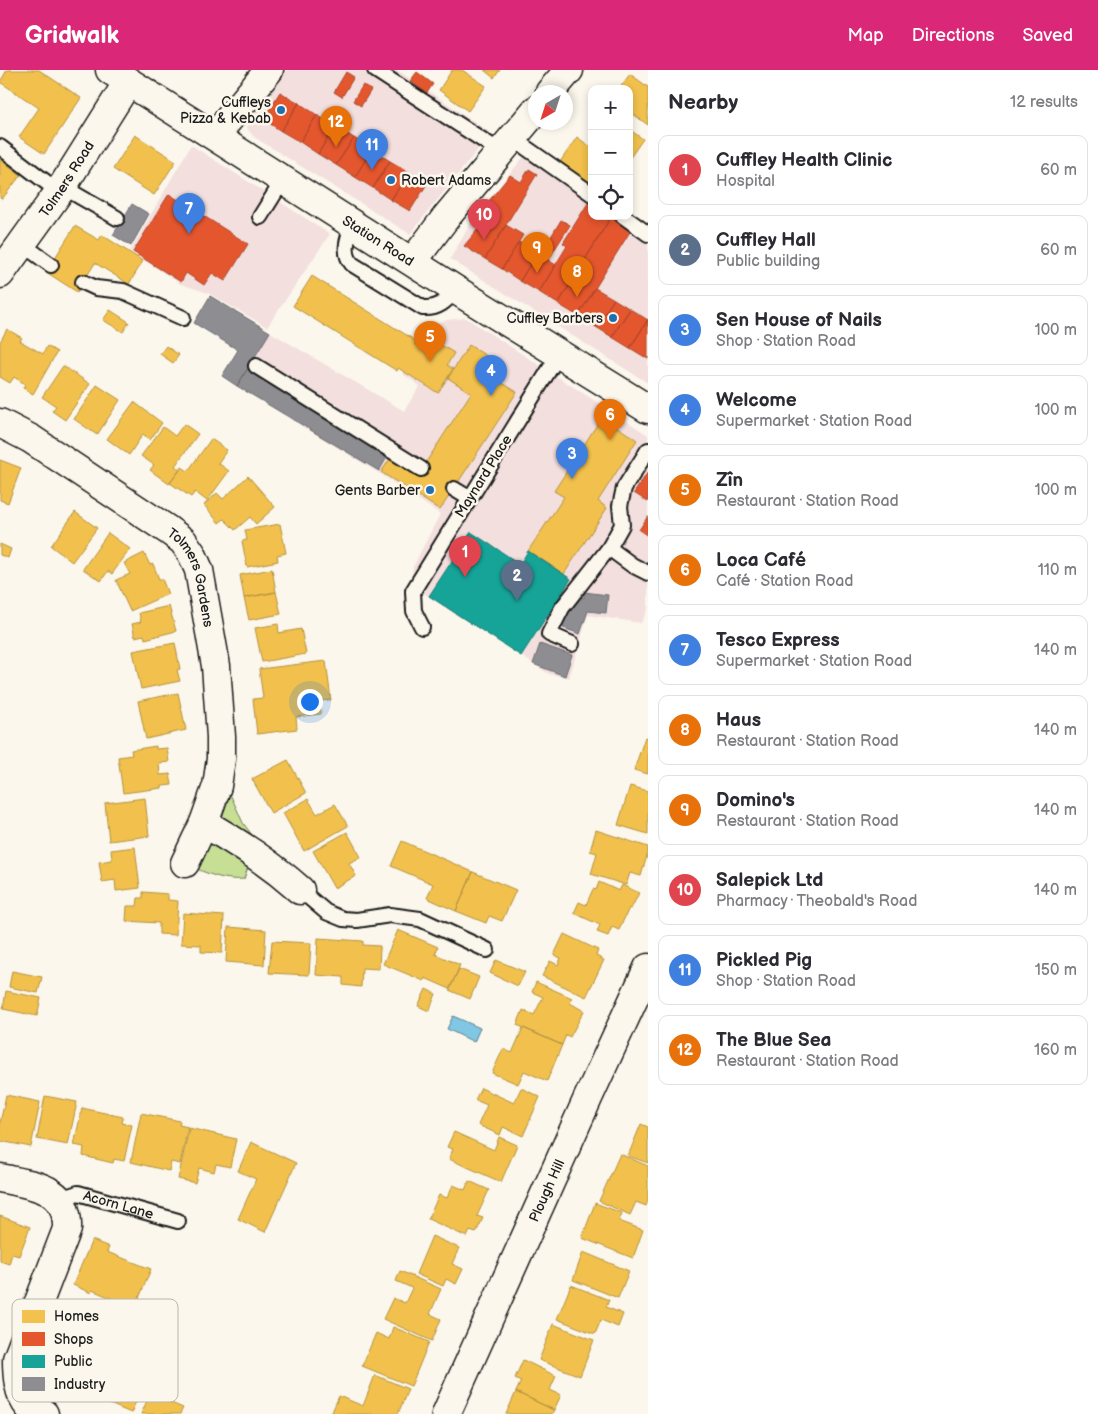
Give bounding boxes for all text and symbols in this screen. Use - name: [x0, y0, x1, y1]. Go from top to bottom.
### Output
- text: Gridwalk: [25, 21, 119, 50]
- text: Map: [848, 25, 884, 46]
- text: Directions: [912, 25, 994, 46]
- text: Saved: [1022, 25, 1073, 46]
- north arrow: [528, 85, 573, 130]
- map controls: [588, 85, 633, 220]
- button: +: [588, 85, 633, 130]
- text: Nearby: [668, 90, 738, 115]
- text: 12 results: [1010, 93, 1078, 112]
- place label: Cuffleys Pizza & Kebab: [180, 94, 271, 127]
- marker: Cuffleys Pizza & Kebab: [275, 104, 287, 116]
- pin: 12: [320, 106, 352, 147]
- pin: 11: [356, 129, 388, 170]
- button: −: [588, 130, 633, 175]
- street label: Tolmers Road: [36, 138, 98, 221]
- text: Cuffley Health Clinic: [716, 149, 892, 172]
- text: 1: [682, 161, 688, 180]
- text: 60 m: [1040, 161, 1077, 180]
- place label: Robert Adams: [401, 172, 491, 189]
- text: Hospital: [716, 172, 775, 191]
- marker: Robert Adams: [385, 174, 397, 186]
- button: locate: [588, 175, 633, 220]
- pin: 7: [173, 193, 205, 234]
- pin: 10: [468, 199, 500, 240]
- street label: Station Road: [339, 212, 417, 270]
- text: Cuffley Hall: [716, 229, 816, 252]
- pin: 9: [521, 232, 553, 273]
- text: 2: [680, 241, 690, 260]
- text: 60 m: [1040, 241, 1077, 260]
- text: Public building: [716, 252, 820, 271]
- pin: 8: [561, 256, 593, 297]
- text: Sen House of Nails: [716, 309, 882, 332]
- place label: Cuffley Barbers: [507, 310, 603, 327]
- marker: Cuffley Barbers: [607, 312, 619, 324]
- pin: 5: [414, 321, 446, 362]
- text: 3: [680, 321, 690, 340]
- text: 100 m: [1034, 321, 1077, 340]
- text: Shop · Station Road: [716, 332, 856, 351]
- pin: 4: [475, 355, 507, 396]
- text: Welcome: [716, 389, 797, 412]
- pin: 6: [594, 399, 626, 440]
- text: 4: [680, 401, 690, 420]
- text: 100 m: [1034, 401, 1077, 420]
- text: Supermarket · Station Road: [716, 412, 912, 431]
- street label: Maynard Place: [451, 432, 516, 521]
- pin: 3: [556, 438, 588, 479]
- text: Zîn: [716, 469, 743, 492]
- text: 5: [680, 481, 690, 500]
- text: 100 m: [1034, 481, 1077, 500]
- place label: Gents Barber: [335, 482, 421, 499]
- marker: Gents Barber: [424, 484, 436, 496]
- text: Restaurant · Station Road: [716, 492, 899, 511]
- street label: Tolmers Gardens: [164, 524, 217, 629]
- pin: 1: [449, 536, 481, 577]
- text: Loca Café: [716, 549, 806, 572]
- pin: 2: [501, 560, 533, 601]
- text: 6: [680, 561, 690, 580]
- text: 110 m: [1038, 561, 1077, 580]
- text: Café · Station Road: [716, 572, 853, 591]
- text: Tesco Express: [716, 629, 840, 652]
- text: 7: [681, 641, 689, 660]
- text: 140 m: [1034, 641, 1077, 660]
- text: Supermarket · Station Road: [716, 652, 912, 671]
- your location: [297, 689, 323, 715]
- text: Haus: [716, 709, 761, 732]
- text: 8: [680, 721, 690, 740]
- text: 140 m: [1034, 721, 1077, 740]
- text: Restaurant · Station Road: [716, 732, 899, 751]
- text: Domino's: [716, 789, 795, 812]
- text: 9: [680, 801, 690, 820]
- text: 140 m: [1034, 801, 1077, 820]
- text: Restaurant · Station Road: [716, 812, 899, 831]
- text: Salepick Ltd: [716, 869, 823, 892]
- text: 10: [677, 881, 693, 900]
- text: 140 m: [1034, 881, 1077, 900]
- text: Pharmacy · Theobald's Road: [716, 892, 917, 911]
- text: Pickled Pig: [716, 949, 812, 972]
- text: 11: [678, 961, 692, 980]
- text: 150 m: [1035, 961, 1077, 980]
- text: Shop · Station Road: [716, 972, 856, 991]
- text: The Blue Sea: [716, 1029, 831, 1052]
- text: 12: [677, 1041, 693, 1060]
- text: 160 m: [1034, 1041, 1077, 1060]
- text: Restaurant · Station Road: [716, 1052, 899, 1071]
- street label: Plough Hill: [525, 1157, 568, 1225]
- street label: Acorn Lane: [81, 1187, 155, 1223]
- legend: [12, 1299, 178, 1402]
- text: Homes: [54, 1308, 99, 1325]
- text: Shops: [54, 1331, 93, 1348]
- text: Public: [54, 1353, 92, 1370]
- text: Industry: [54, 1376, 106, 1393]

